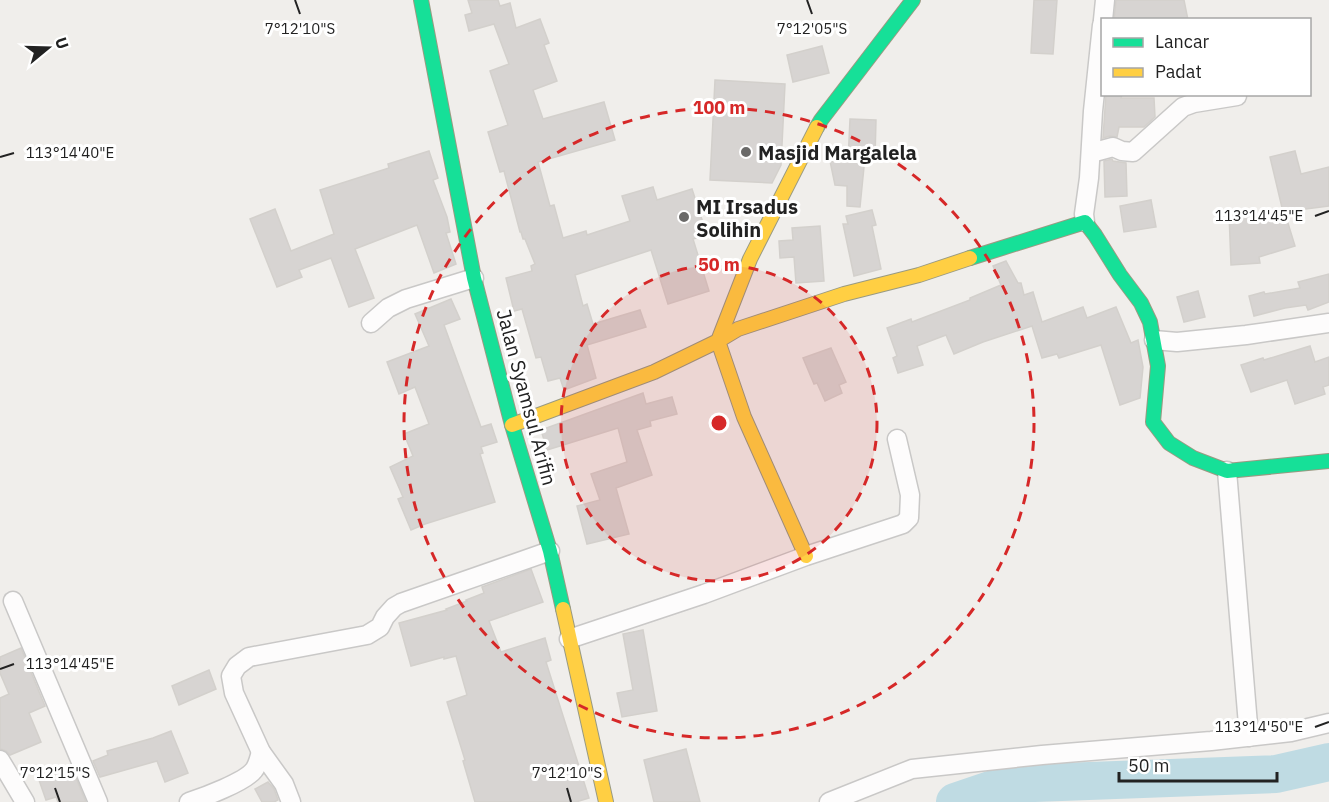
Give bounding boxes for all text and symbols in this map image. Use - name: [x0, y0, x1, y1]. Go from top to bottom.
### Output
- north arrow: [18, 18, 78, 78]
- legend: [1101, 18, 1311, 96]
- text: 7°12'10"S: [265, 19, 335, 38]
- text: 7°12'05"S: [777, 19, 847, 38]
- text: Lancar: [1155, 30, 1210, 53]
- text: U: [51, 35, 73, 52]
- text: Padat: [1155, 60, 1202, 83]
- text: 100 m: [693, 96, 745, 119]
- place label: Masjid Margalela: [758, 139, 917, 166]
- text: 113°14'40"E: [26, 143, 114, 162]
- marker: Masjid Margalela: [739, 145, 753, 159]
- place label: MI Irsadus Solihin: [696, 193, 798, 243]
- text: 113°14'45"E: [1215, 206, 1303, 225]
- marker: MI Irsadus Solihin: [677, 210, 691, 224]
- text: 50 m: [698, 253, 740, 276]
- street label: Jalan Syamsul Arifin: [490, 306, 564, 488]
- centre of rings: [709, 413, 729, 433]
- text: 113°14'45"E: [26, 654, 114, 673]
- text: 113°14'50"E: [1215, 717, 1303, 736]
- scale bar: [1119, 745, 1276, 783]
- text: 50 m: [1128, 754, 1170, 777]
- text: 7°12'15"S: [20, 763, 90, 782]
- text: 7°12'10"S: [532, 763, 602, 782]

